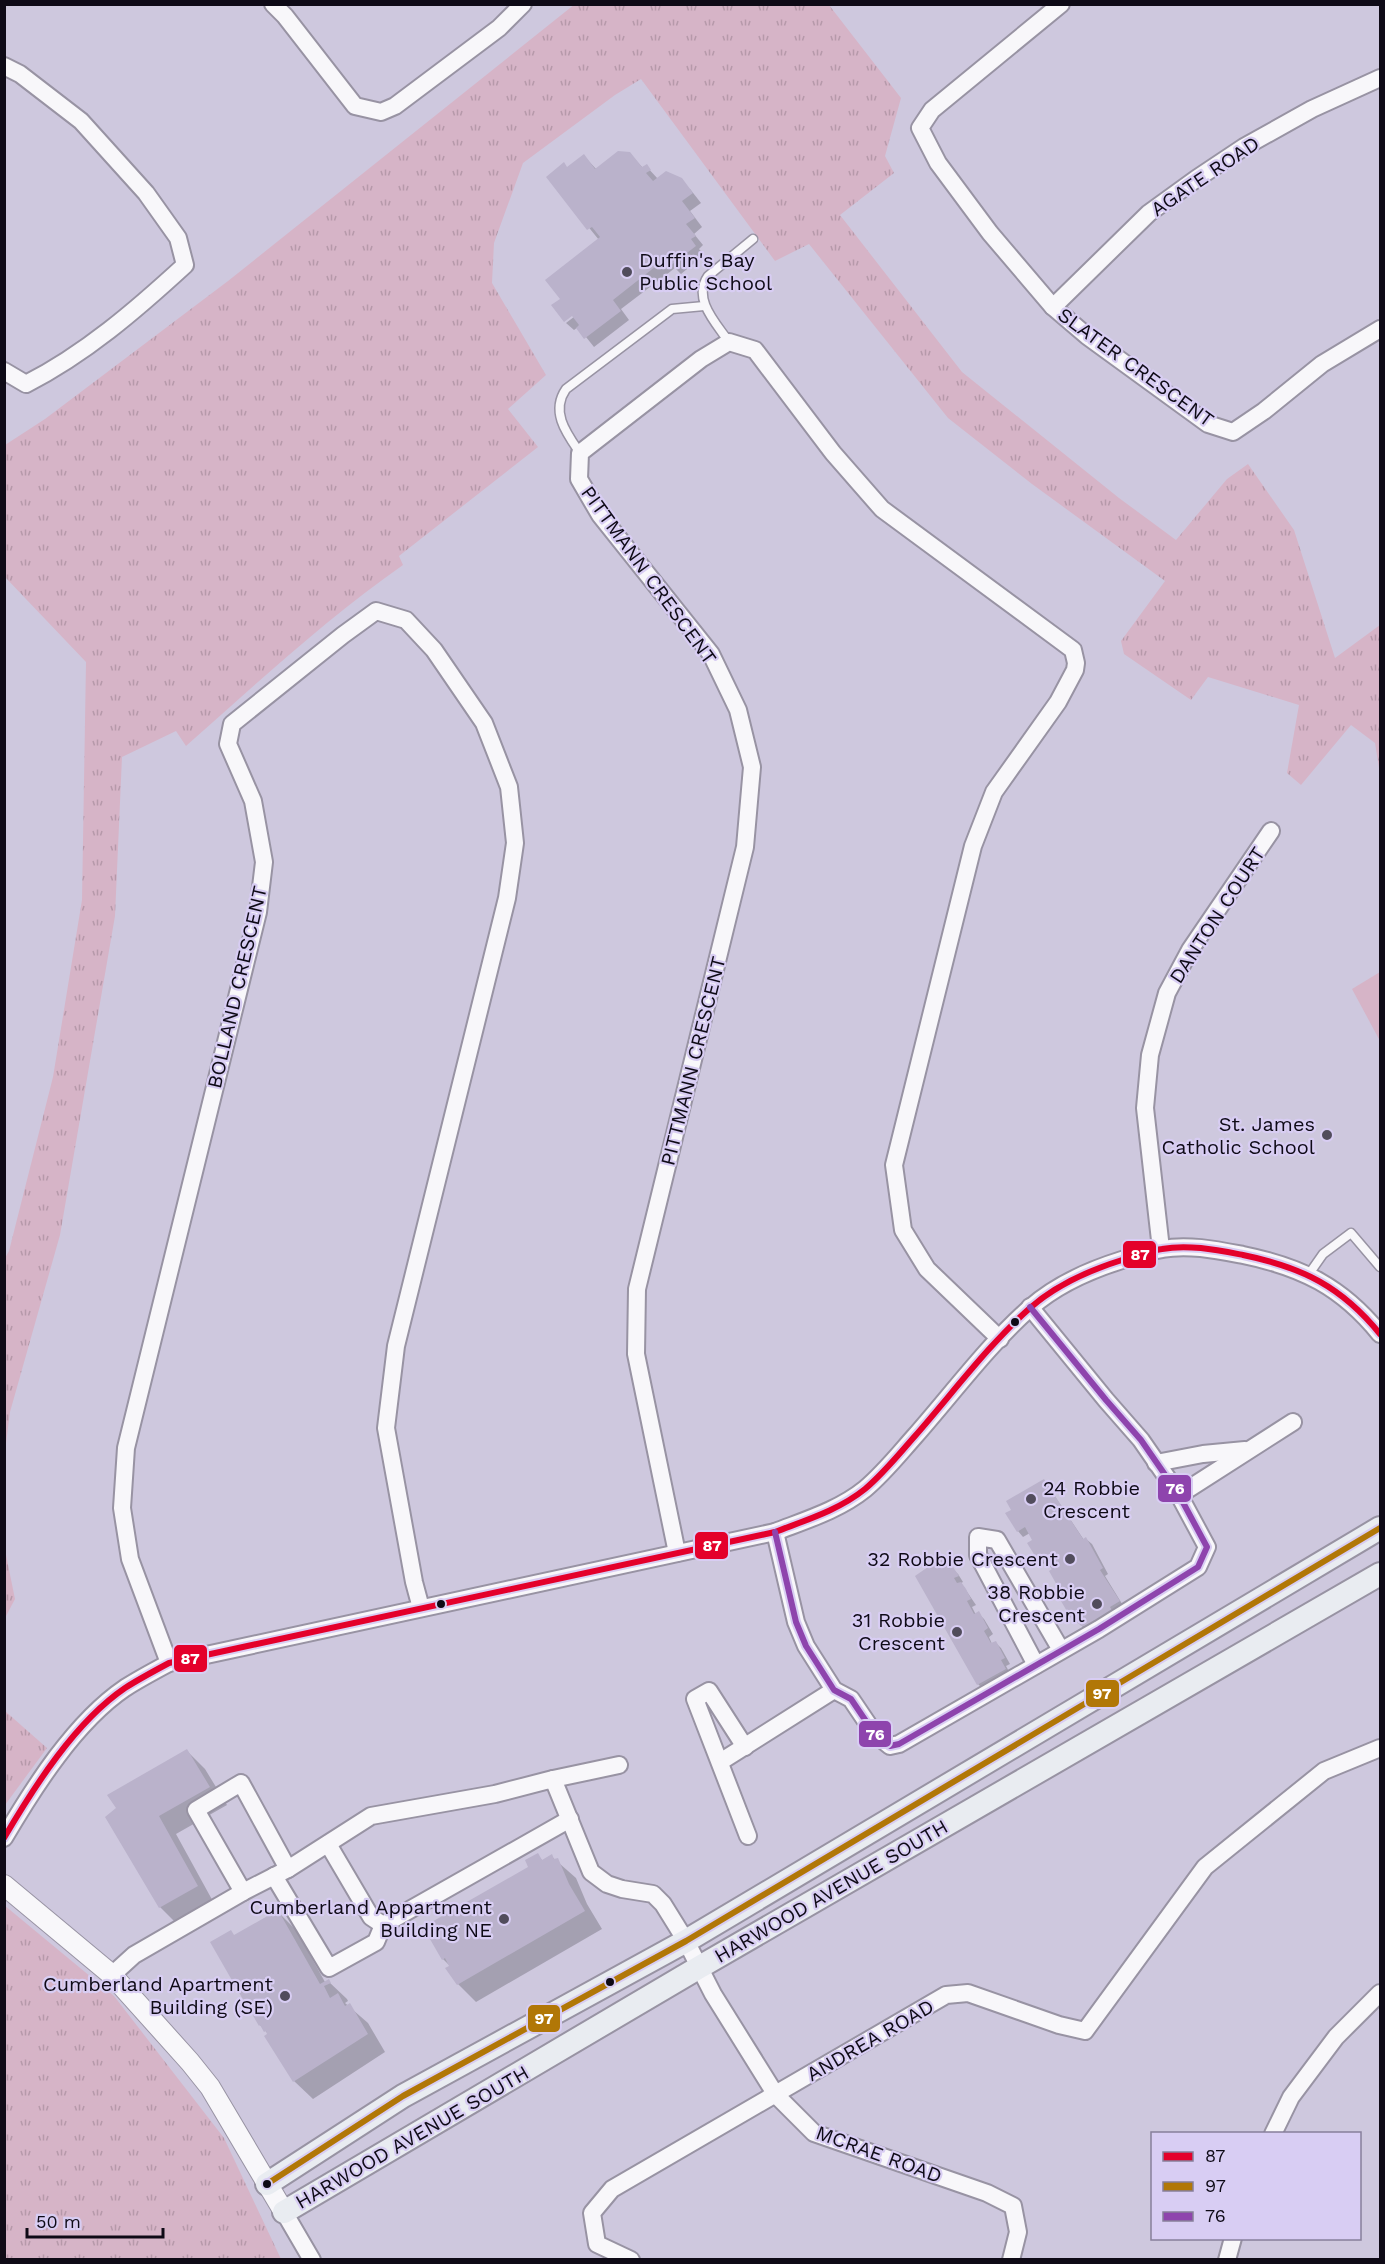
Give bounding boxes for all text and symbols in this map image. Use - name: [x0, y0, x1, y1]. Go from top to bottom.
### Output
- street label: AGATE ROAD: [1146, 131, 1264, 221]
- place label: Duffin's Bay Public School: [639, 248, 772, 295]
- marker: Duffin's Bay Public School: [620, 265, 634, 279]
- street label: SLATER CRESCENT: [1053, 302, 1219, 432]
- street label: PITTMANN CRESCENT: [576, 481, 722, 669]
- street label: DANTON COURT: [1164, 842, 1270, 988]
- street label: BOLLAND CRESCENT: [202, 883, 272, 1091]
- street label: PITTMANN CRESCENT: [655, 954, 731, 1168]
- place label: St. James Catholic School: [1162, 1112, 1315, 1159]
- marker: St. James Catholic School: [1320, 1128, 1334, 1142]
- line badge: 87: [1122, 1240, 1157, 1269]
- text: 87: [1130, 1245, 1150, 1264]
- unlabelled marker: [1009, 1316, 1021, 1328]
- line badge: 76: [1157, 1474, 1192, 1503]
- place label: 24 Robbie Crescent: [1043, 1476, 1140, 1523]
- text: 76: [1165, 1479, 1185, 1498]
- marker: 24 Robbie Crescent: [1024, 1492, 1038, 1506]
- line badge: 87: [694, 1531, 729, 1560]
- text: 87: [702, 1536, 722, 1555]
- place label: 32 Robbie Crescent: [867, 1547, 1059, 1571]
- marker: 32 Robbie Crescent: [1063, 1552, 1077, 1566]
- place label: 38 Robbie Crescent: [987, 1580, 1086, 1627]
- marker: 38 Robbie Crescent: [1090, 1597, 1104, 1611]
- unlabelled marker: [435, 1598, 447, 1610]
- place label: 31 Robbie Crescent: [852, 1608, 946, 1655]
- marker: 31 Robbie Crescent: [950, 1625, 964, 1639]
- line badge: 87: [173, 1644, 208, 1673]
- text: 87: [180, 1649, 200, 1668]
- line badge: 97: [1085, 1679, 1120, 1708]
- text: 97: [1092, 1684, 1112, 1703]
- line badge: 76: [858, 1720, 892, 1748]
- text: 76: [865, 1725, 885, 1744]
- street label: HARWOOD AVENUE SOUTH: [710, 1814, 952, 1968]
- place label: Cumberland Appartment Building NE: [250, 1895, 493, 1942]
- marker: Cumberland Appartment Building NE: [497, 1912, 511, 1926]
- place label: Cumberland Apartment Building (SE): [43, 1972, 274, 2019]
- unlabelled marker: [604, 1976, 616, 1988]
- marker: Cumberland Apartment Building (SE): [278, 1989, 292, 2003]
- street label: ANDREA ROAD: [802, 1994, 938, 2086]
- line badge: 97: [527, 2004, 561, 2033]
- text: 97: [534, 2009, 554, 2028]
- street label: HARWOOD AVENUE SOUTH: [291, 2060, 533, 2214]
- street label: MCRAE ROAD: [813, 2120, 945, 2188]
- legend: [1151, 2132, 1361, 2240]
- text: 87: [1205, 2145, 1225, 2166]
- text: 97: [1205, 2175, 1226, 2196]
- unlabelled marker: [261, 2178, 273, 2190]
- scale bar: [27, 2201, 164, 2239]
- text: 76: [1205, 2205, 1226, 2226]
- text: 50 m: [36, 2211, 81, 2232]

